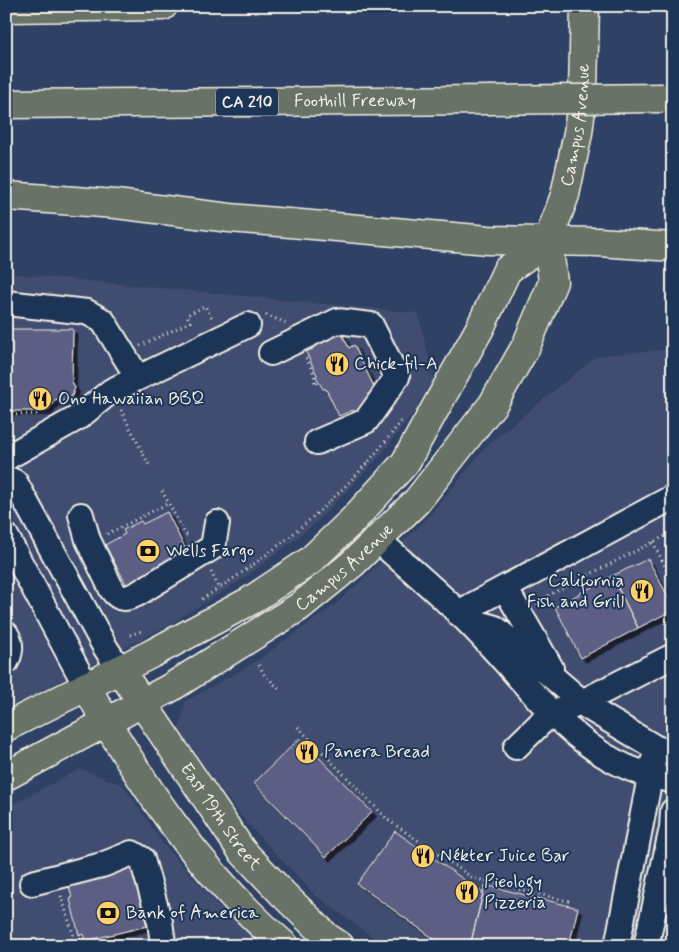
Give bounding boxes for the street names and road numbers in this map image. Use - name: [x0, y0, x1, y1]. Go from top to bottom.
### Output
- street label: Campus Avenue: [555, 63, 596, 189]
- road number: CA 210: [216, 88, 278, 115]
- street label: Foothill Freeway: [294, 89, 416, 114]
- street label: Campus Avenue: [290, 518, 399, 617]
- street label: East 19th Street: [174, 758, 267, 876]

